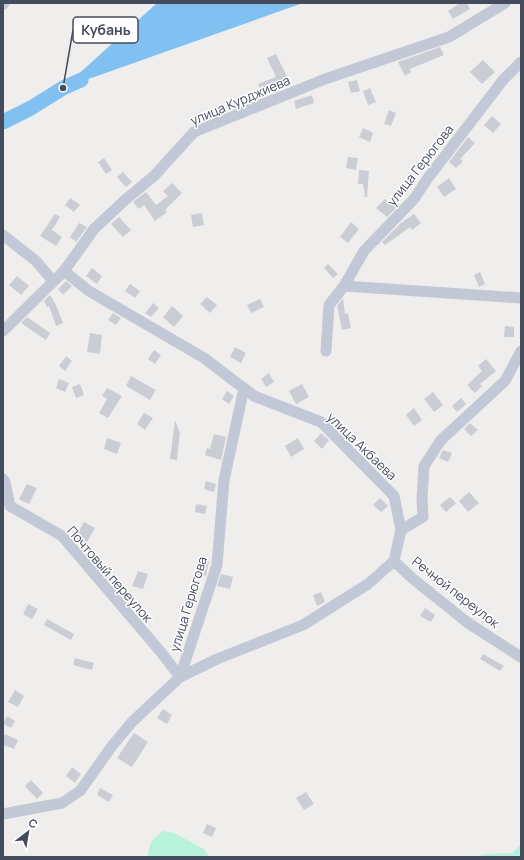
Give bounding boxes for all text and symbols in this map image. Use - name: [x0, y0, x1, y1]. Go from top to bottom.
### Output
- callout: Кубань: [73, 17, 138, 43]
- text: Кубань: [81, 20, 131, 39]
- street label: улица Курджиева: [187, 71, 293, 129]
- street label: улица Герюгова: [383, 121, 457, 209]
- street label: улица Акбаева: [323, 408, 401, 484]
- street label: Почтовый переулок: [63, 522, 157, 626]
- street label: Речной переулок: [409, 552, 504, 632]
- street label: улица Герюгова: [165, 554, 211, 654]
- north arrow: [8, 812, 48, 852]
- text: С: [26, 814, 41, 832]

